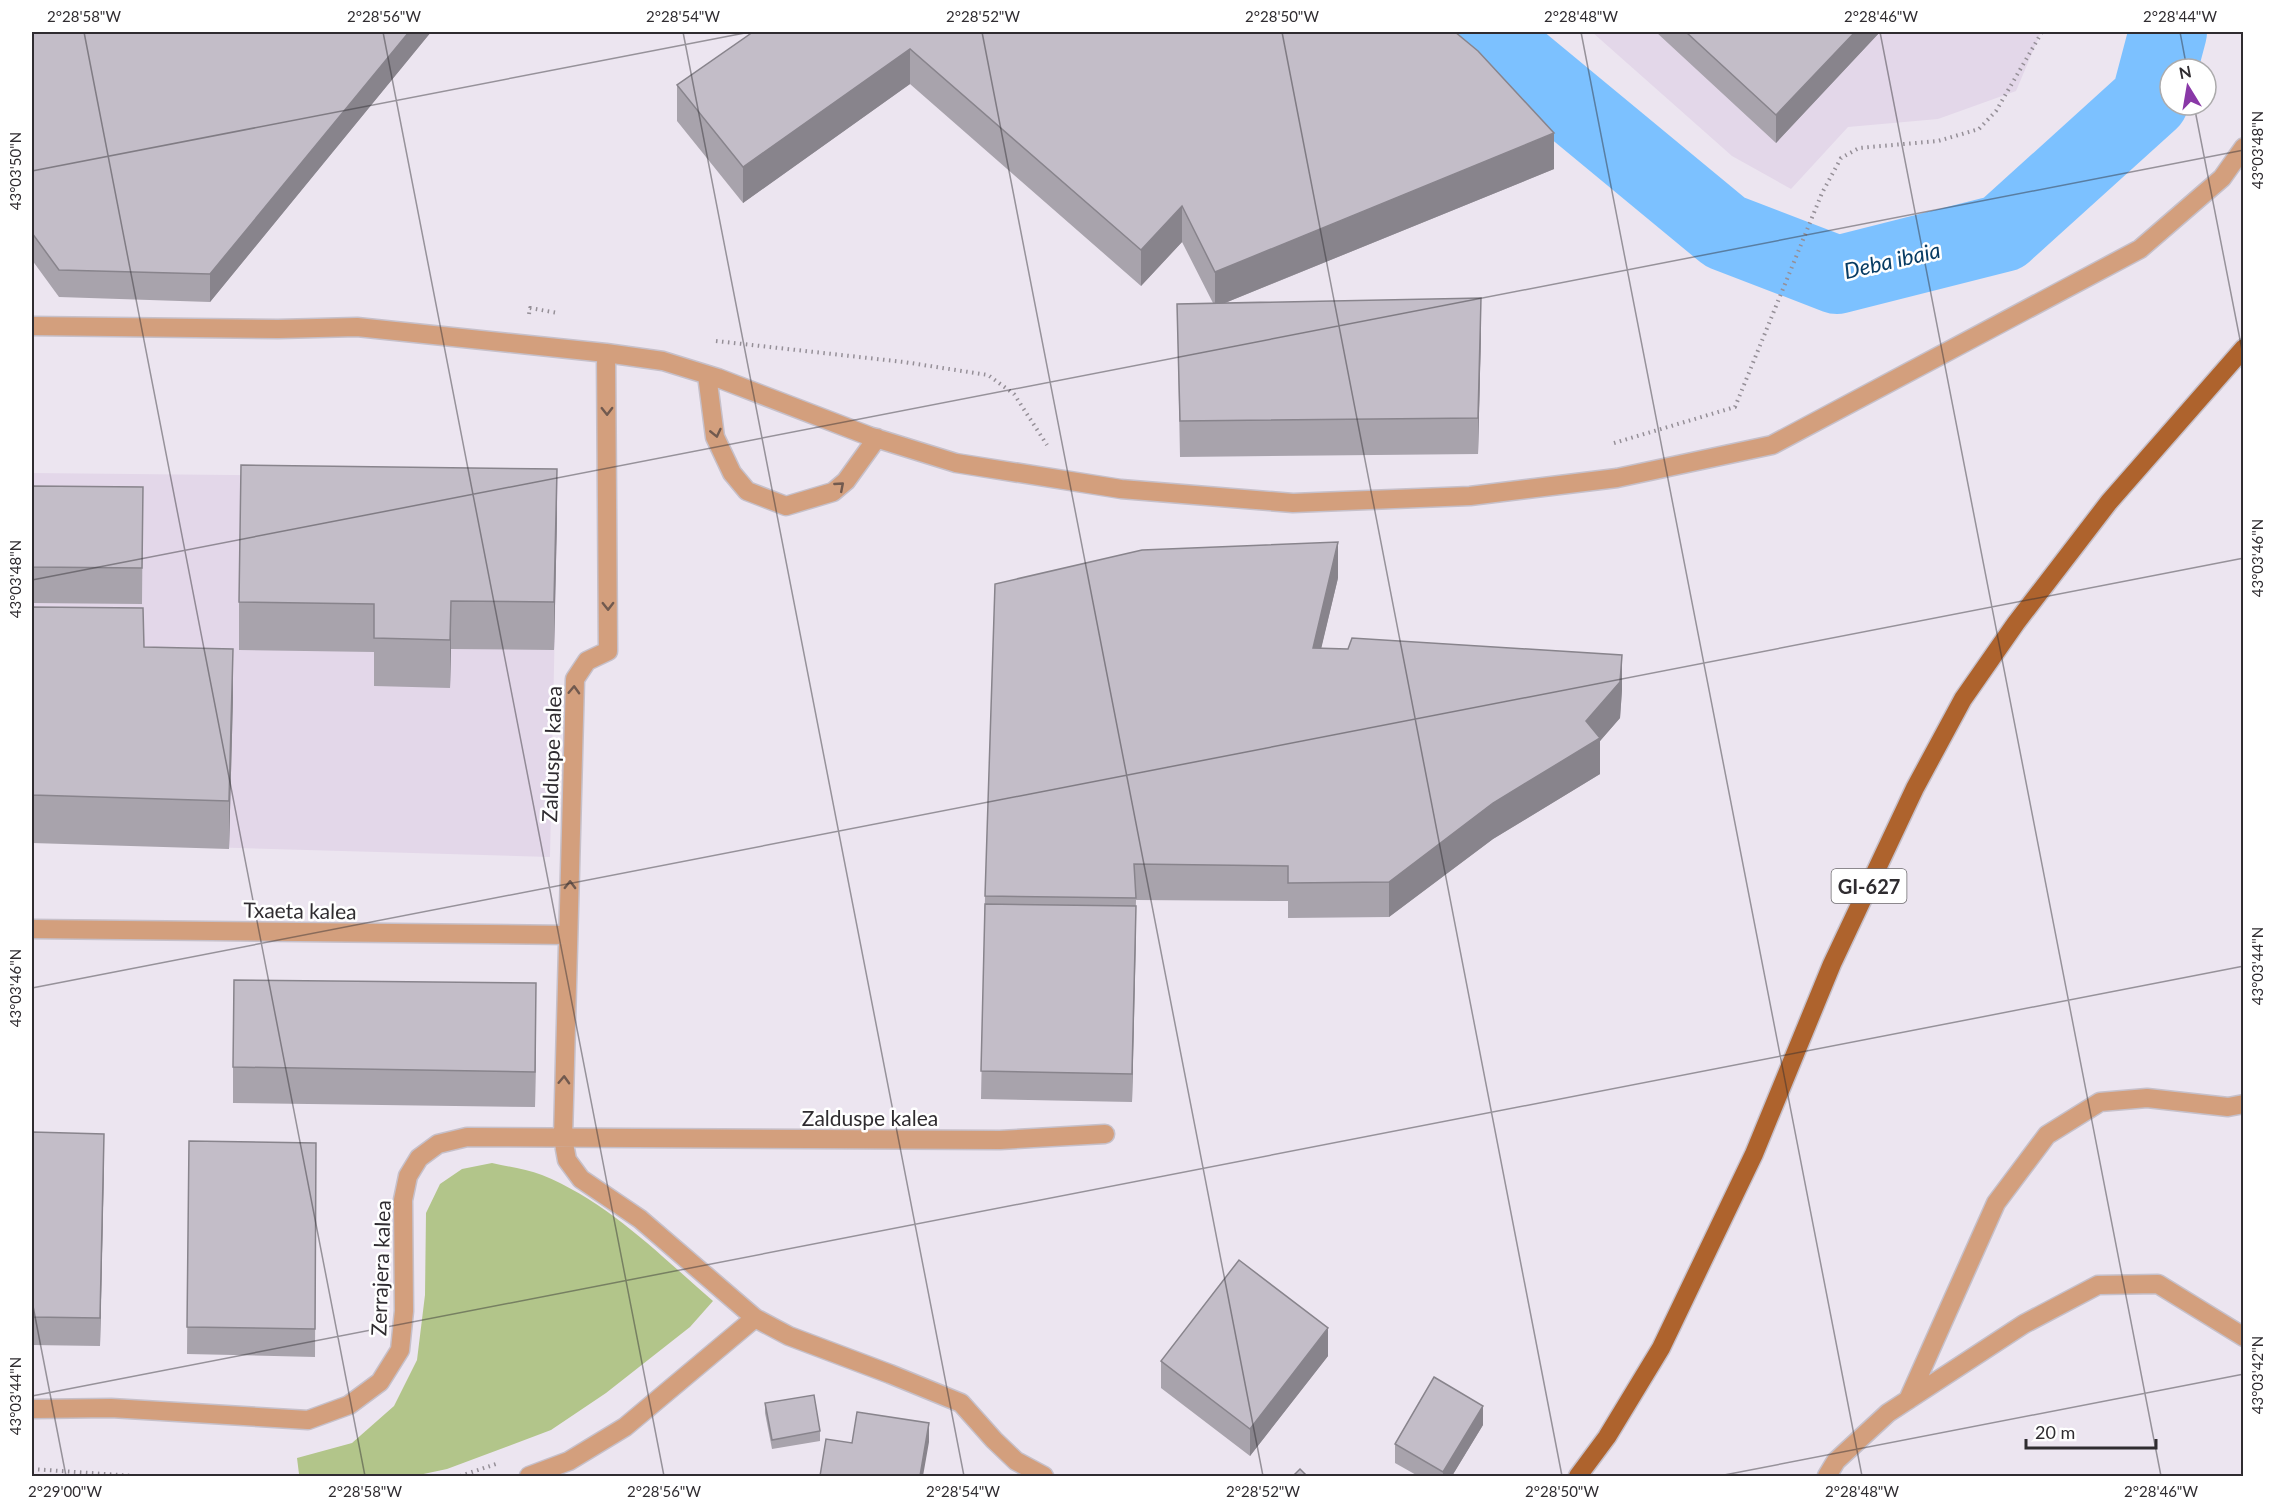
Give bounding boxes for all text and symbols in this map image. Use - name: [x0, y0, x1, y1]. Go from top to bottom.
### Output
- text: 2°28'58"W: [47, 7, 121, 25]
- text: 2°28'56"W: [347, 7, 421, 25]
- text: 2°28'54"W: [646, 7, 720, 25]
- text: 2°28'52"W: [946, 7, 1020, 25]
- text: 2°28'50"W: [1245, 7, 1319, 25]
- text: 2°28'48"W: [1544, 7, 1618, 25]
- text: 2°28'46"W: [1844, 7, 1918, 25]
- text: 2°28'44"W: [2143, 7, 2217, 25]
- north arrow: [2158, 57, 2218, 117]
- text: N: [2177, 61, 2193, 82]
- text: 43°03'48"N: [2248, 111, 2266, 189]
- text: 43°03'50"N: [6, 132, 24, 210]
- water label: Deba ibaia: [1841, 236, 1943, 284]
- one-way arrow: [601, 407, 613, 416]
- one-way arrow: [708, 428, 721, 438]
- one-way arrow: [833, 482, 843, 493]
- text: 43°03'46"N: [2248, 519, 2266, 597]
- text: 43°03'48"N: [6, 540, 24, 618]
- one-way arrow: [601, 602, 614, 611]
- street label: Zalduspe kalea: [536, 685, 566, 823]
- one-way arrow: [568, 685, 581, 694]
- road number: GI-627: [1832, 869, 1906, 903]
- one-way arrow: [563, 880, 576, 889]
- street label: Txaeta kalea: [243, 897, 357, 923]
- text: 43°03'44"N: [2248, 927, 2266, 1005]
- text: 43°03'46"N: [6, 949, 24, 1027]
- one-way arrow: [558, 1075, 571, 1084]
- street label: Zalduspe kalea: [802, 1105, 938, 1130]
- street label: Zerrajera kalea: [365, 1200, 395, 1336]
- text: 43°03'42"N: [2248, 1336, 2266, 1414]
- text: 43°03'44"N: [6, 1357, 24, 1435]
- scale bar: [2026, 1412, 2156, 1450]
- text: 20 m: [2035, 1421, 2075, 1443]
- text: 2°29'00"W: [28, 1482, 102, 1500]
- text: 2°28'58"W: [328, 1482, 402, 1500]
- text: 2°28'56"W: [627, 1482, 701, 1500]
- text: 2°28'54"W: [926, 1482, 1000, 1500]
- text: 2°28'52"W: [1226, 1482, 1300, 1500]
- text: 2°28'50"W: [1525, 1482, 1599, 1500]
- text: 2°28'48"W: [1825, 1482, 1899, 1500]
- text: 2°28'46"W: [2124, 1482, 2198, 1500]

